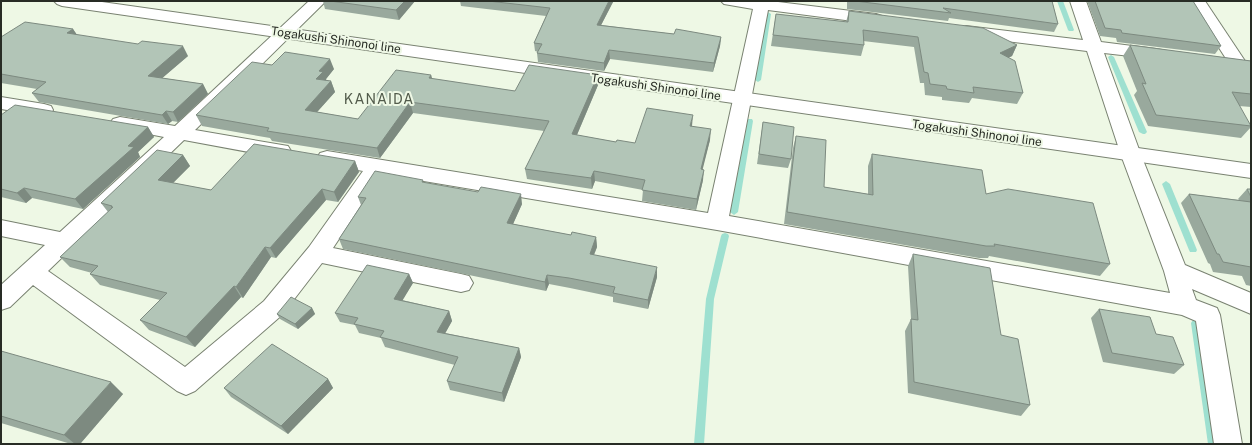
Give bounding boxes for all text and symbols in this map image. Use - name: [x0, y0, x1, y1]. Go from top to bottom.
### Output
- street label: Togakushi Shinonoi line: [270, 24, 402, 56]
- street label: Togakushi Shinonoi line: [590, 71, 722, 103]
- district label: KANAIDA: [344, 91, 414, 107]
- street label: Togakushi Shinonoi line: [911, 117, 1043, 149]

